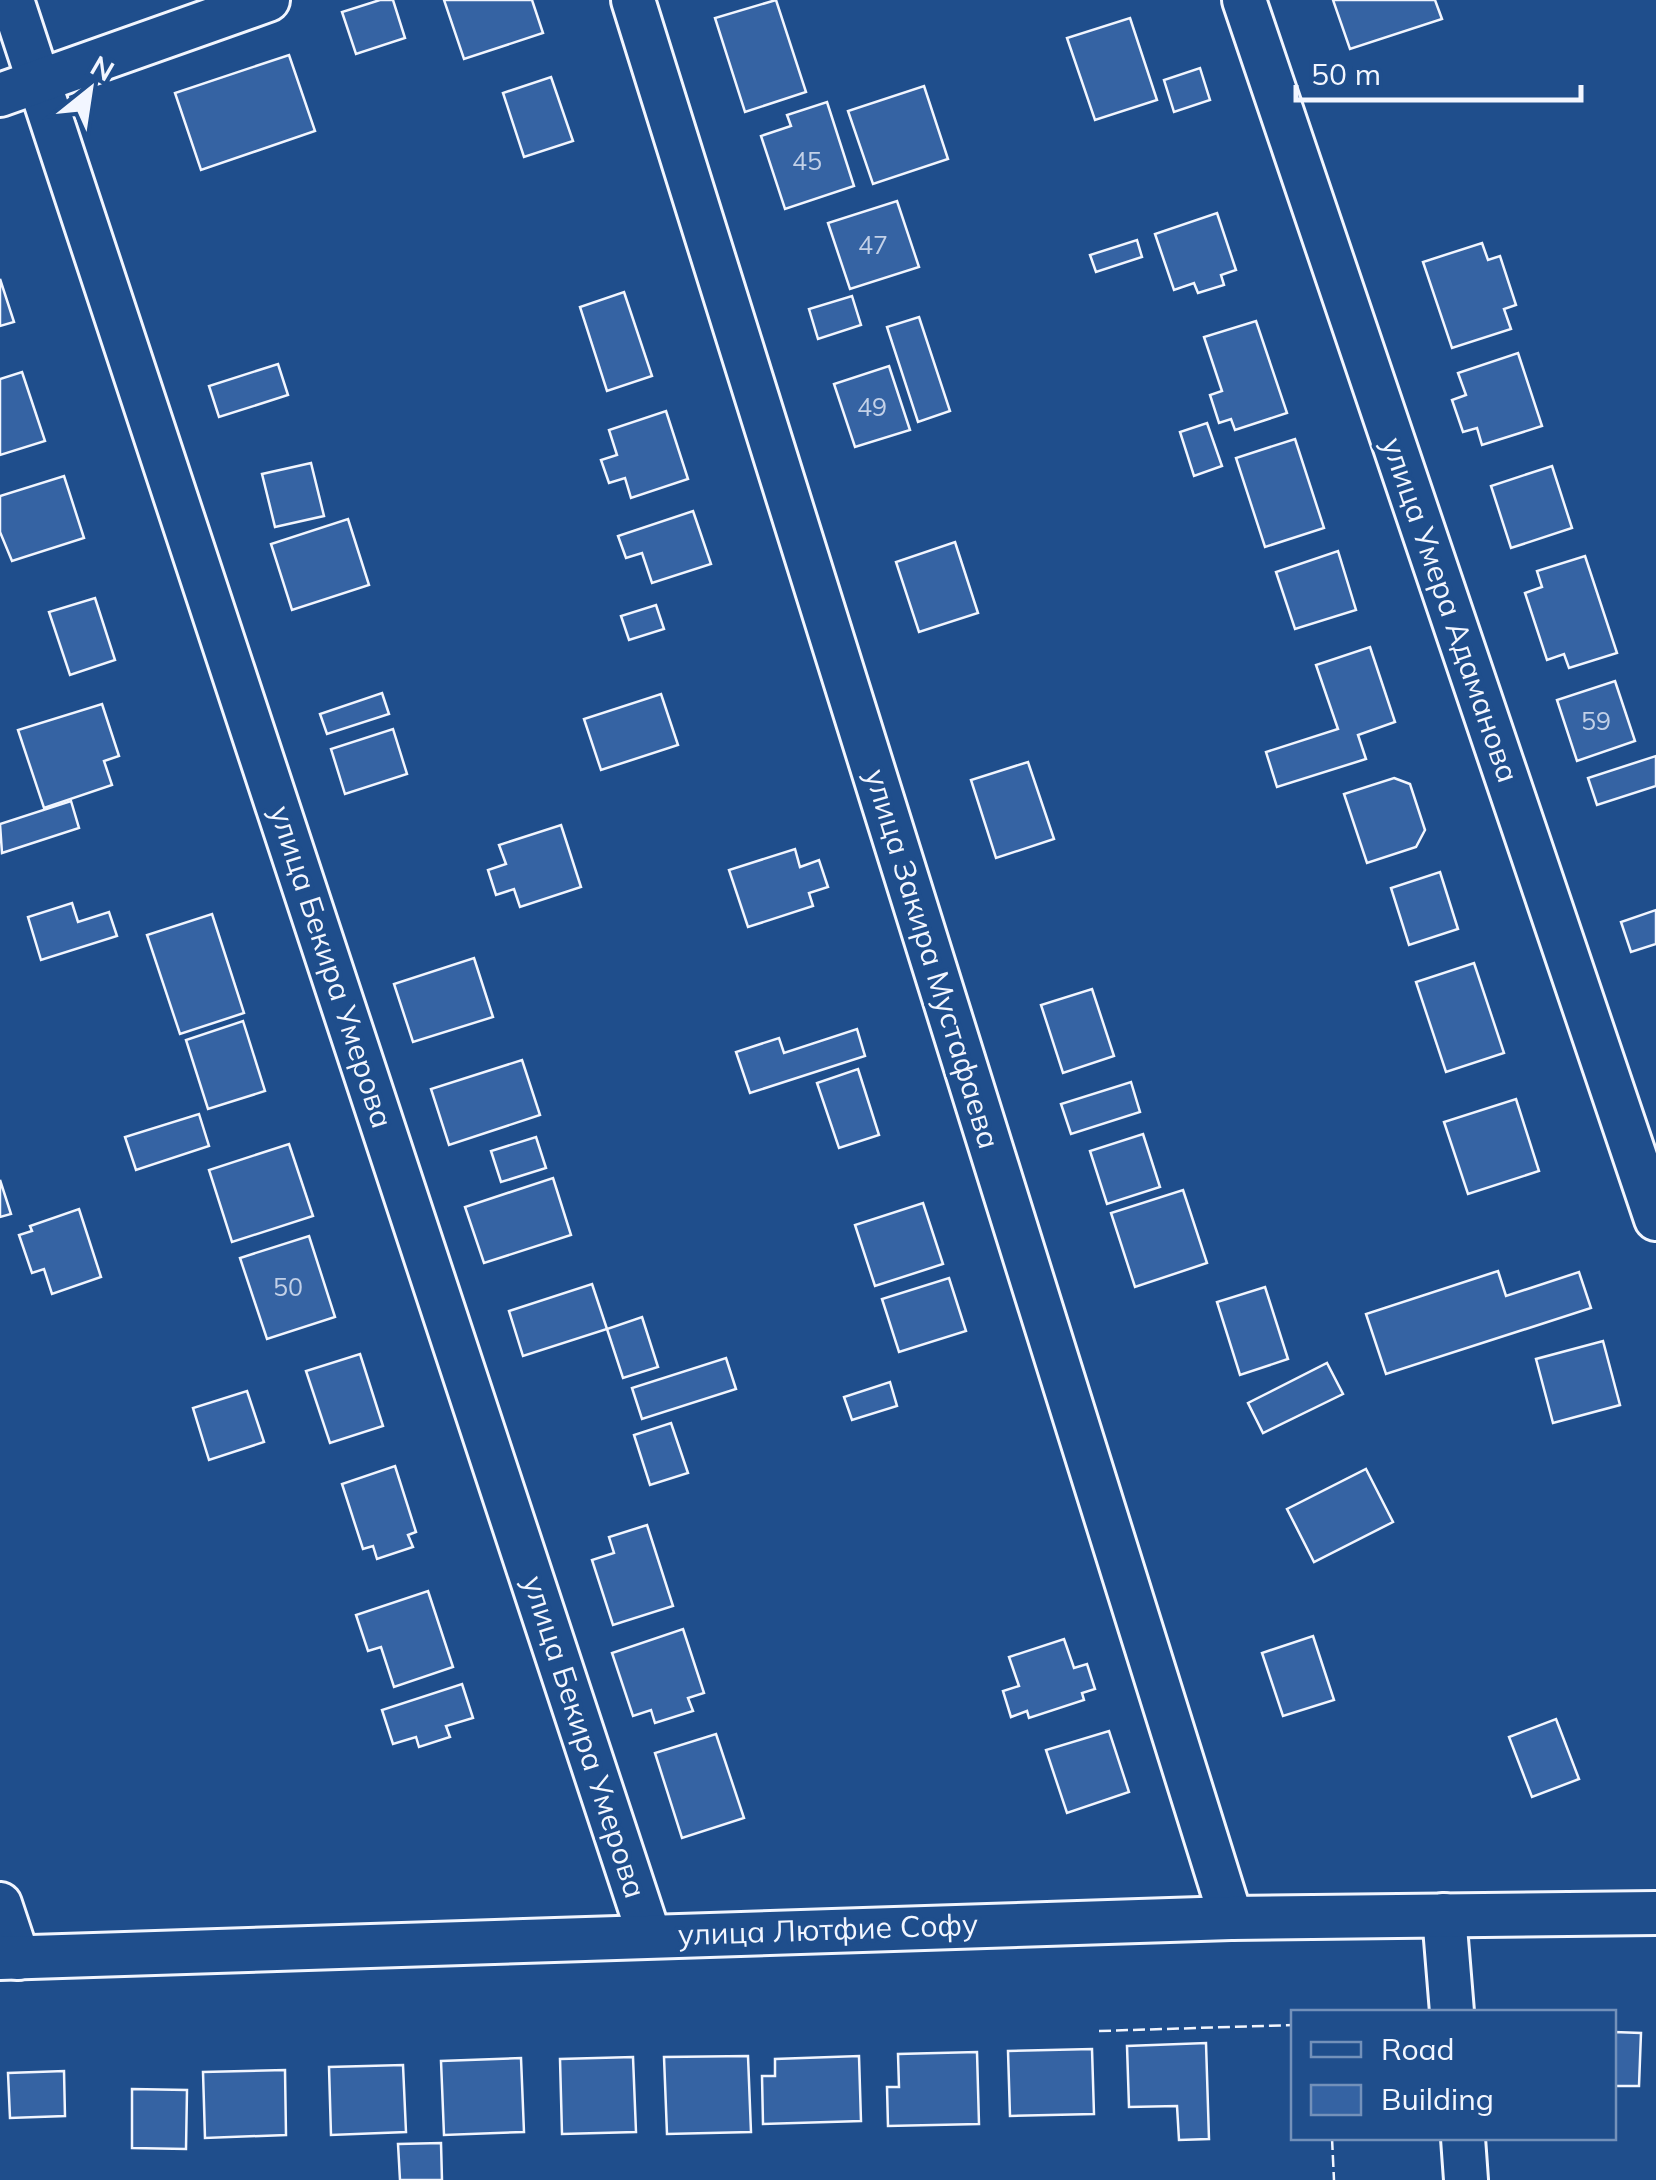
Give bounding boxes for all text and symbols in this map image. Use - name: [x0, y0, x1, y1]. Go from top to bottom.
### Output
- north arrow: [40, 40, 140, 140]
- scale bar: [1296, 40, 1581, 102]
- text: N: [85, 47, 121, 88]
- text: 50 m: [1311, 55, 1381, 93]
- house number: 45: [792, 145, 822, 176]
- house number: 47: [858, 229, 888, 260]
- house number: 49: [857, 391, 887, 422]
- street label: улица Умера Адаманова: [1374, 432, 1528, 787]
- house number: 59: [1581, 705, 1611, 736]
- street label: улица Закира Мустафаева: [857, 764, 1009, 1153]
- street label: улица Бекира Умерова: [262, 801, 402, 1133]
- house number: 50: [273, 1271, 303, 1302]
- street label: улица Бекира Умерова: [515, 1571, 655, 1903]
- street label: улица Лютфие Софу: [677, 1905, 979, 1953]
- legend: [1291, 2010, 1616, 2140]
- text: Road: [1381, 2030, 1455, 2068]
- text: Building: [1381, 2080, 1494, 2118]

